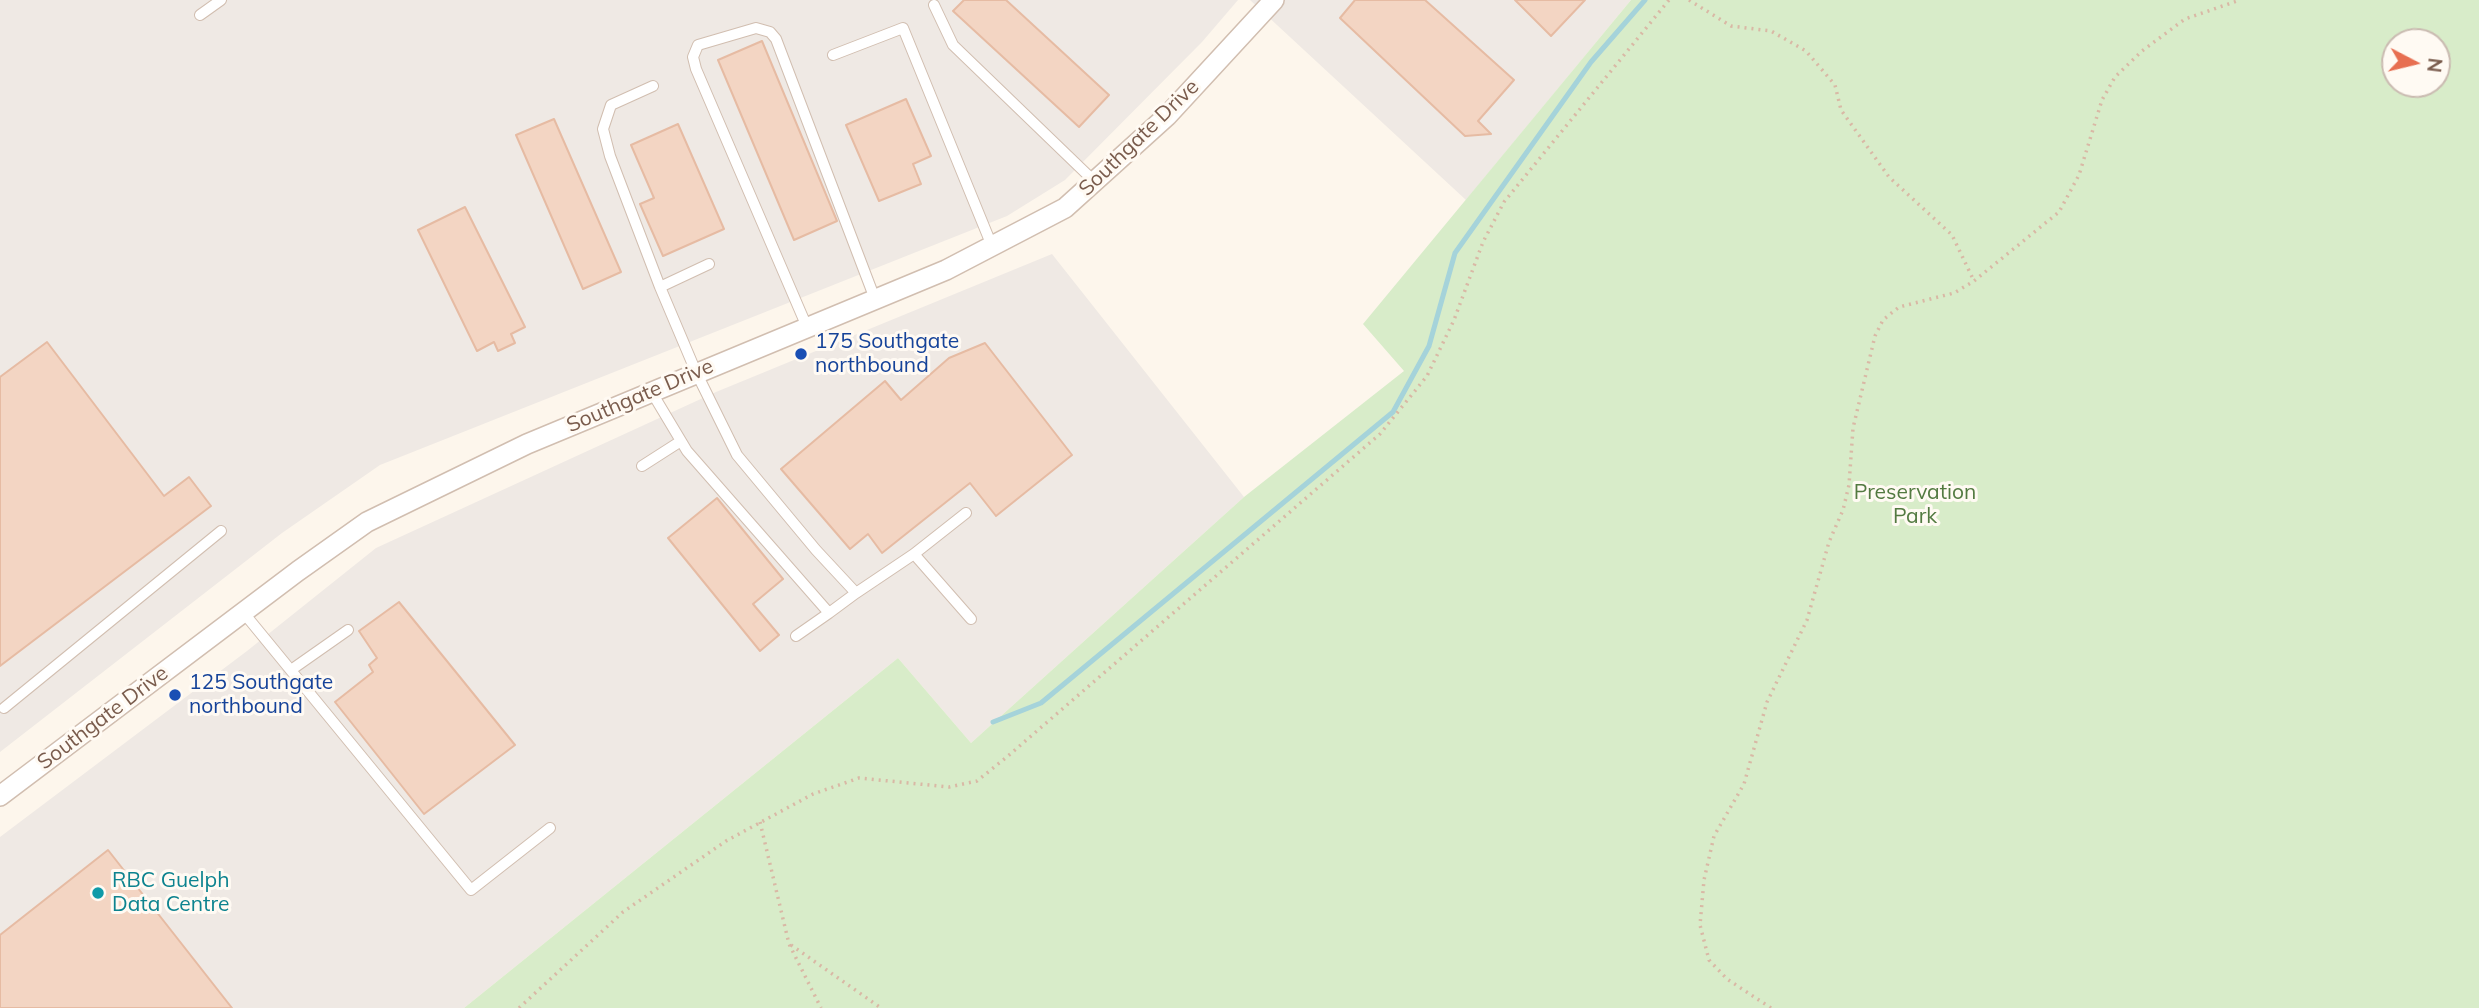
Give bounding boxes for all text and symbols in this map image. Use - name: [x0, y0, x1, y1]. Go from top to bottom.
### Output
- north arrow: [2381, 28, 2451, 98]
- text: N: [2422, 57, 2448, 74]
- street label: Southgate Drive: [1074, 74, 1204, 202]
- place label: 175 Southgate northbound: [815, 329, 959, 379]
- marker: 175 Southgate northbound: [793, 346, 809, 362]
- street label: Southgate Drive: [563, 354, 717, 438]
- park label: Preservation Park: [1854, 480, 1976, 530]
- street label: Southgate Drive: [33, 661, 173, 775]
- place label: 125 Southgate northbound: [189, 670, 333, 720]
- marker: 125 Southgate northbound: [167, 687, 183, 703]
- place label: RBC Guelph Data Centre: [112, 868, 229, 918]
- marker: RBC Guelph Data Centre: [90, 885, 106, 901]

